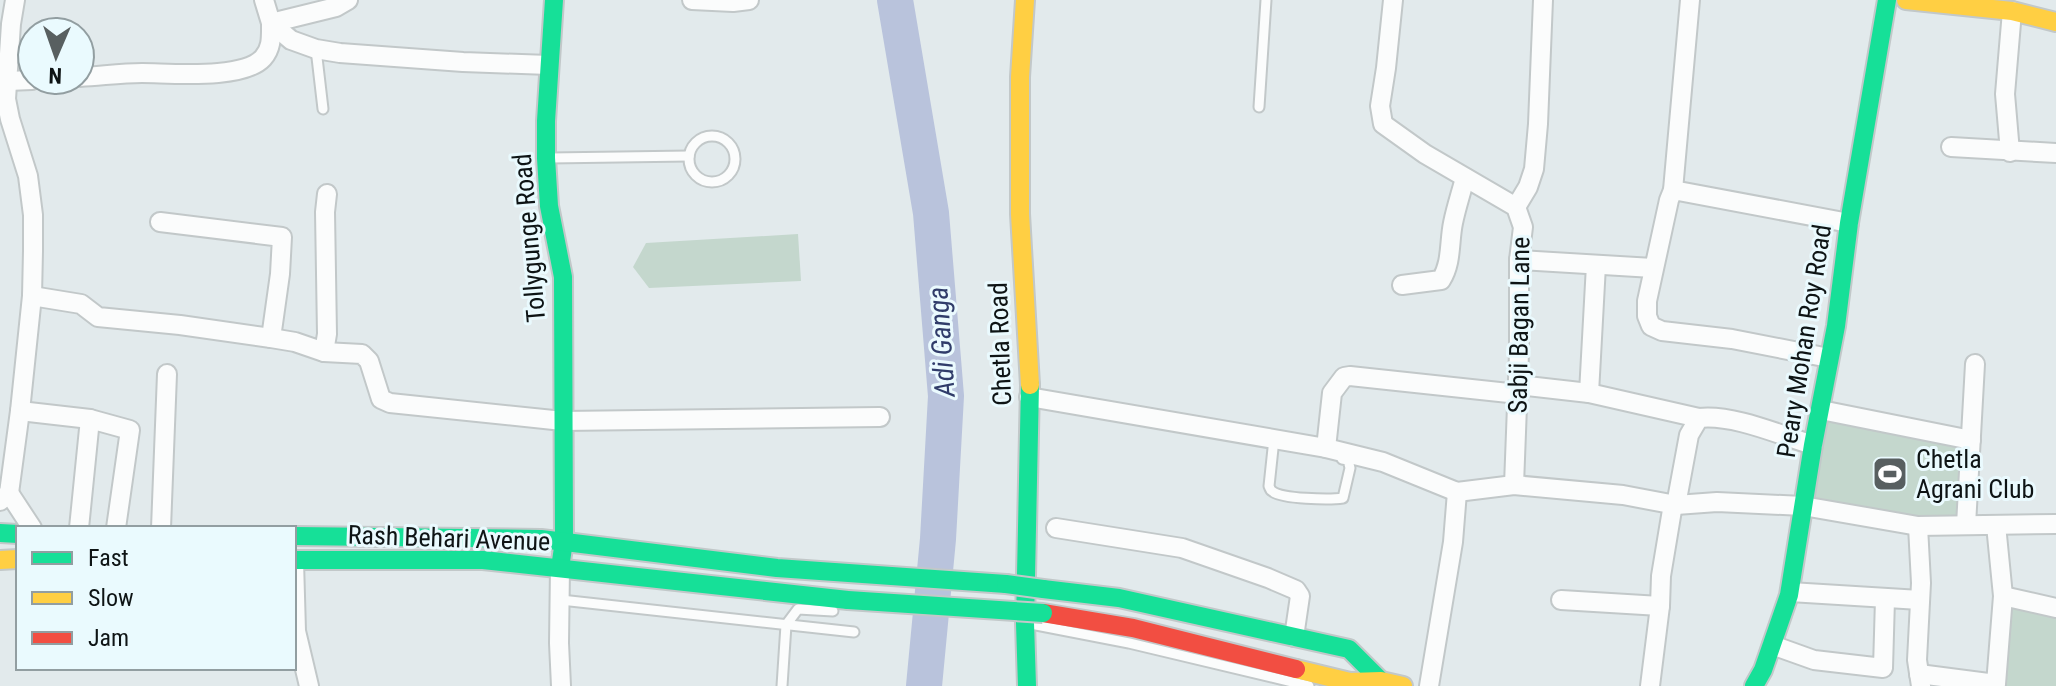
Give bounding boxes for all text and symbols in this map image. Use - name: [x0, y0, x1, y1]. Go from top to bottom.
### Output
- north arrow: [16, 16, 96, 96]
- text: N: [48, 63, 62, 88]
- street label: Tollygunge Road: [507, 152, 551, 324]
- street label: Peary Mohan Roy Road: [1771, 222, 1837, 460]
- street label: Sabji Bagan Lane: [1502, 236, 1536, 414]
- street label: Chetla Road: [983, 282, 1017, 406]
- water label: Adi Ganga: [921, 286, 962, 399]
- place label: Chetla Agrani Club: [1916, 444, 2034, 504]
- sports icon: Chetla Agrani Club: [1871, 455, 1909, 493]
- street label: Rash Behari Avenue: [347, 519, 551, 557]
- legend: [16, 526, 296, 670]
- text: Fast: [88, 544, 129, 572]
- text: Slow: [88, 584, 134, 612]
- text: Jam: [88, 624, 129, 652]

